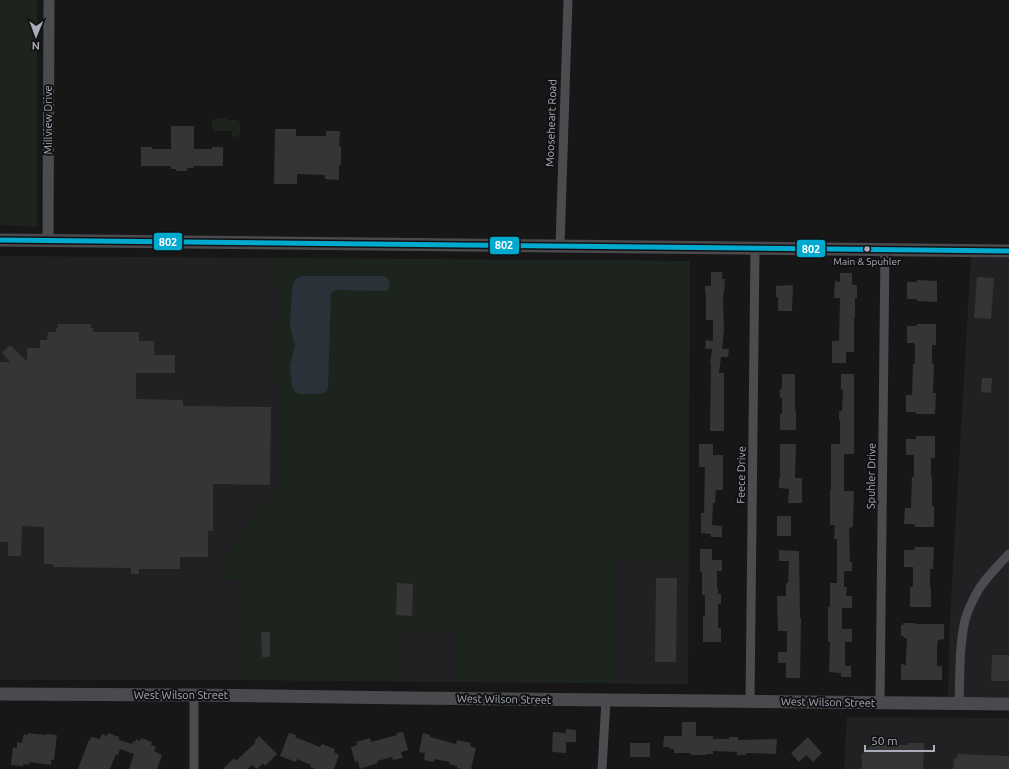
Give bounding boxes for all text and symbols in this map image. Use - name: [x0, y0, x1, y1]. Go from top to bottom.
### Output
- north arrow: [16, 16, 56, 56]
- text: N: [32, 40, 40, 52]
- street label: Mooseheart Road: [543, 79, 559, 167]
- street label: Millview Drive: [42, 85, 54, 155]
- line badge: 802: [153, 232, 183, 251]
- text: 802: [159, 236, 177, 248]
- line badge: 802: [489, 236, 520, 255]
- text: 802: [495, 239, 513, 251]
- line badge: 802: [796, 239, 826, 258]
- text: 802: [802, 243, 820, 255]
- marker: Main & Spuhler: [862, 244, 872, 254]
- place label: Main & Spuhler: [833, 256, 901, 267]
- street label: Spuhler Drive: [864, 443, 878, 509]
- street label: Feece Drive: [734, 446, 748, 504]
- street label: West Wilson Street: [134, 689, 229, 701]
- street label: West Wilson Street: [457, 692, 552, 706]
- street label: West Wilson Street: [781, 695, 876, 709]
- scale bar: [865, 727, 934, 753]
- text: 50 m: [871, 734, 898, 747]

